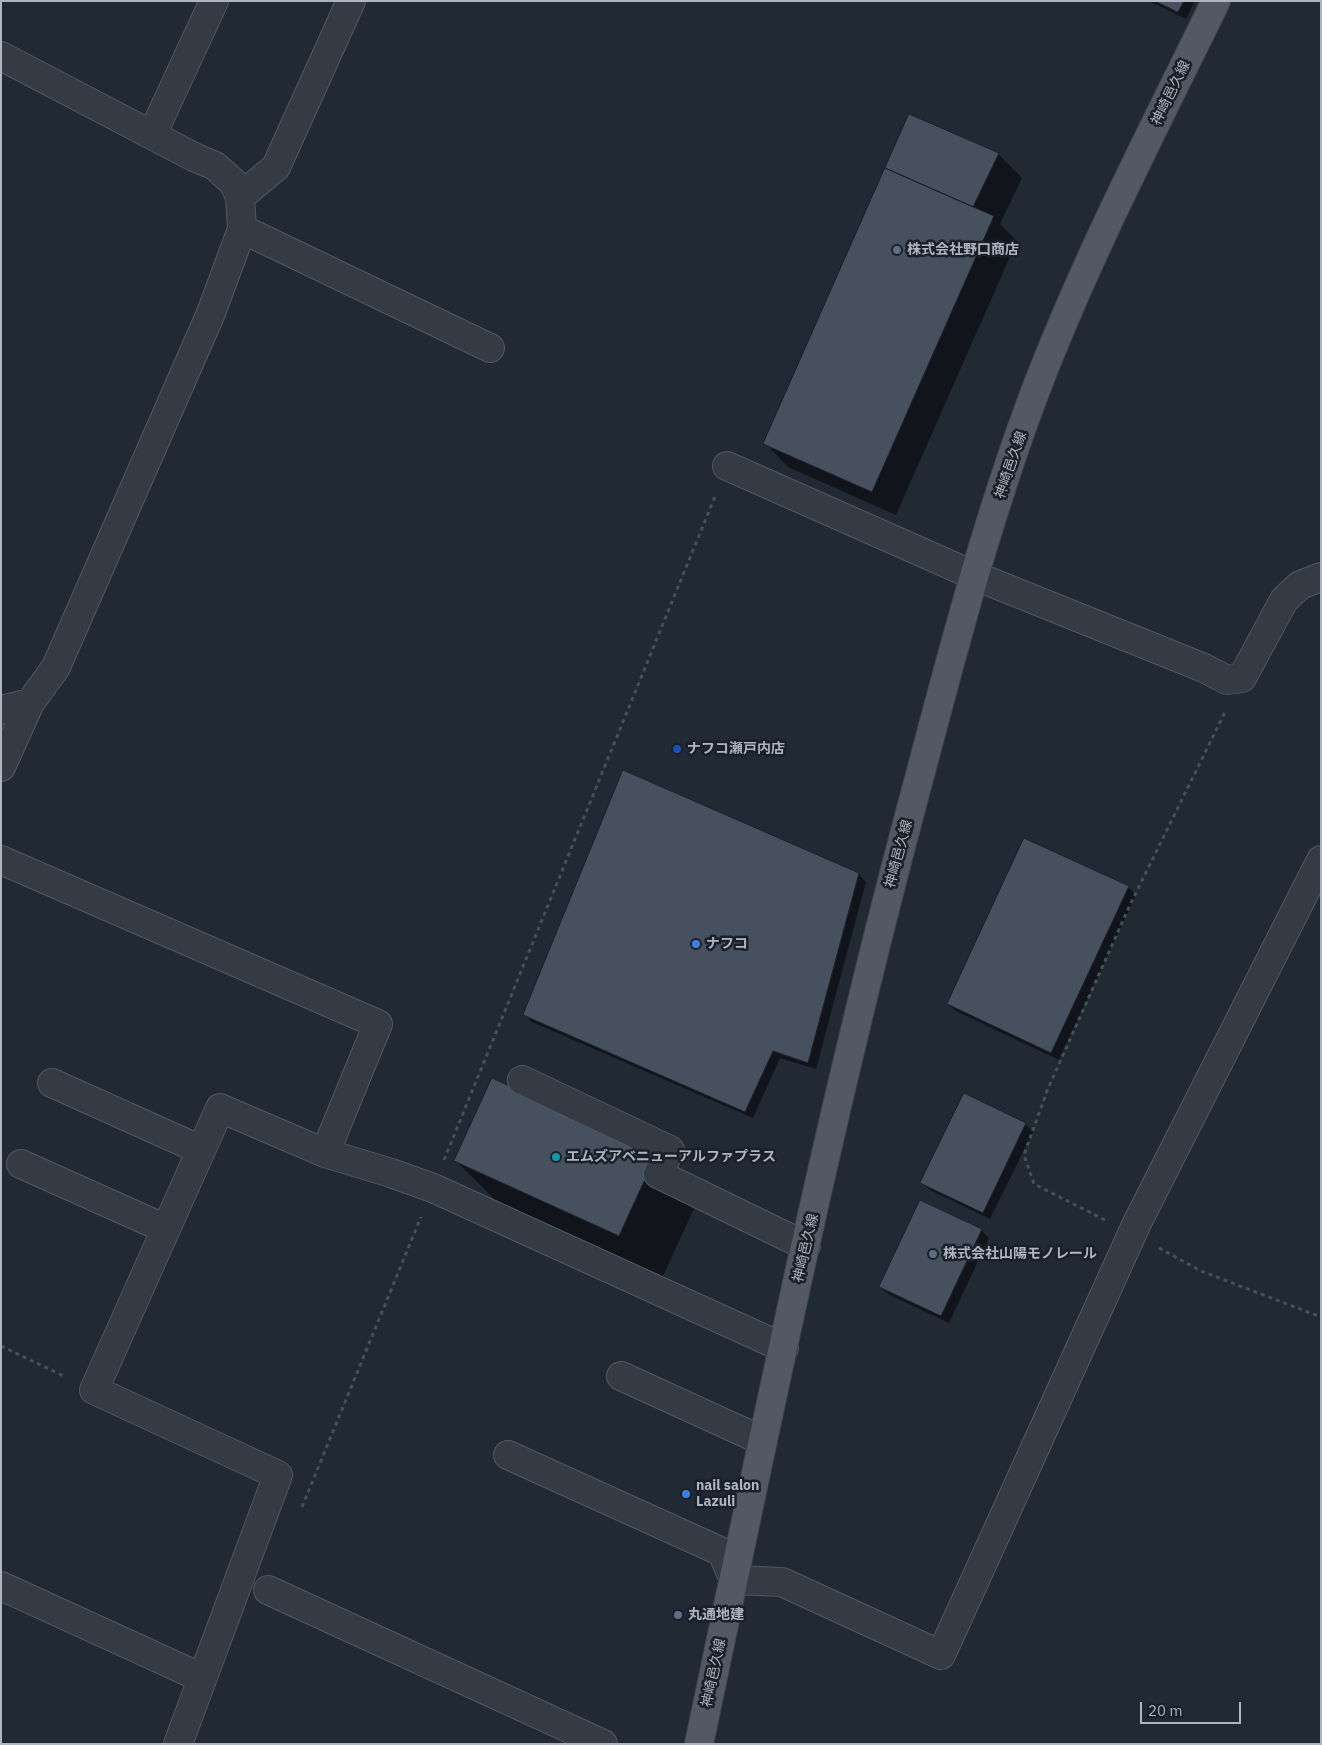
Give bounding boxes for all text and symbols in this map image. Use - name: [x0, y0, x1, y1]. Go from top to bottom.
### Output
- street label: 神崎邑久線: [1148, 58, 1194, 128]
- place label: 株式会社野口商店: [907, 242, 1019, 258]
- marker: 株式会社野口商店: [891, 244, 903, 256]
- street label: 神崎邑久線: [992, 429, 1030, 501]
- place label: ナフコ瀬戸内店: [687, 741, 785, 757]
- marker: ナフコ瀬戸内店: [671, 743, 683, 755]
- street label: 神崎邑久線: [882, 818, 916, 890]
- place label: ナフコ: [706, 936, 748, 952]
- marker: ナフコ: [690, 938, 702, 950]
- place label: エムズアベニューアルファプラス: [566, 1149, 776, 1165]
- marker: エムズアベニューアルファプラス: [550, 1151, 562, 1163]
- street label: 神崎邑久線: [790, 1212, 822, 1284]
- place label: 株式会社山陽モノレール: [943, 1246, 1097, 1262]
- marker: 株式会社山陽モノレール: [927, 1248, 939, 1260]
- place label: nail salon Lazuli: [696, 1478, 759, 1510]
- marker: nail salon Lazuli: [680, 1488, 692, 1500]
- place label: 丸通地建: [688, 1607, 744, 1623]
- marker: 丸通地建: [672, 1609, 684, 1621]
- street label: 神崎邑久線: [699, 1637, 729, 1709]
- scale bar: [1142, 1692, 1243, 1724]
- text: 20 m: [1148, 1701, 1183, 1720]

